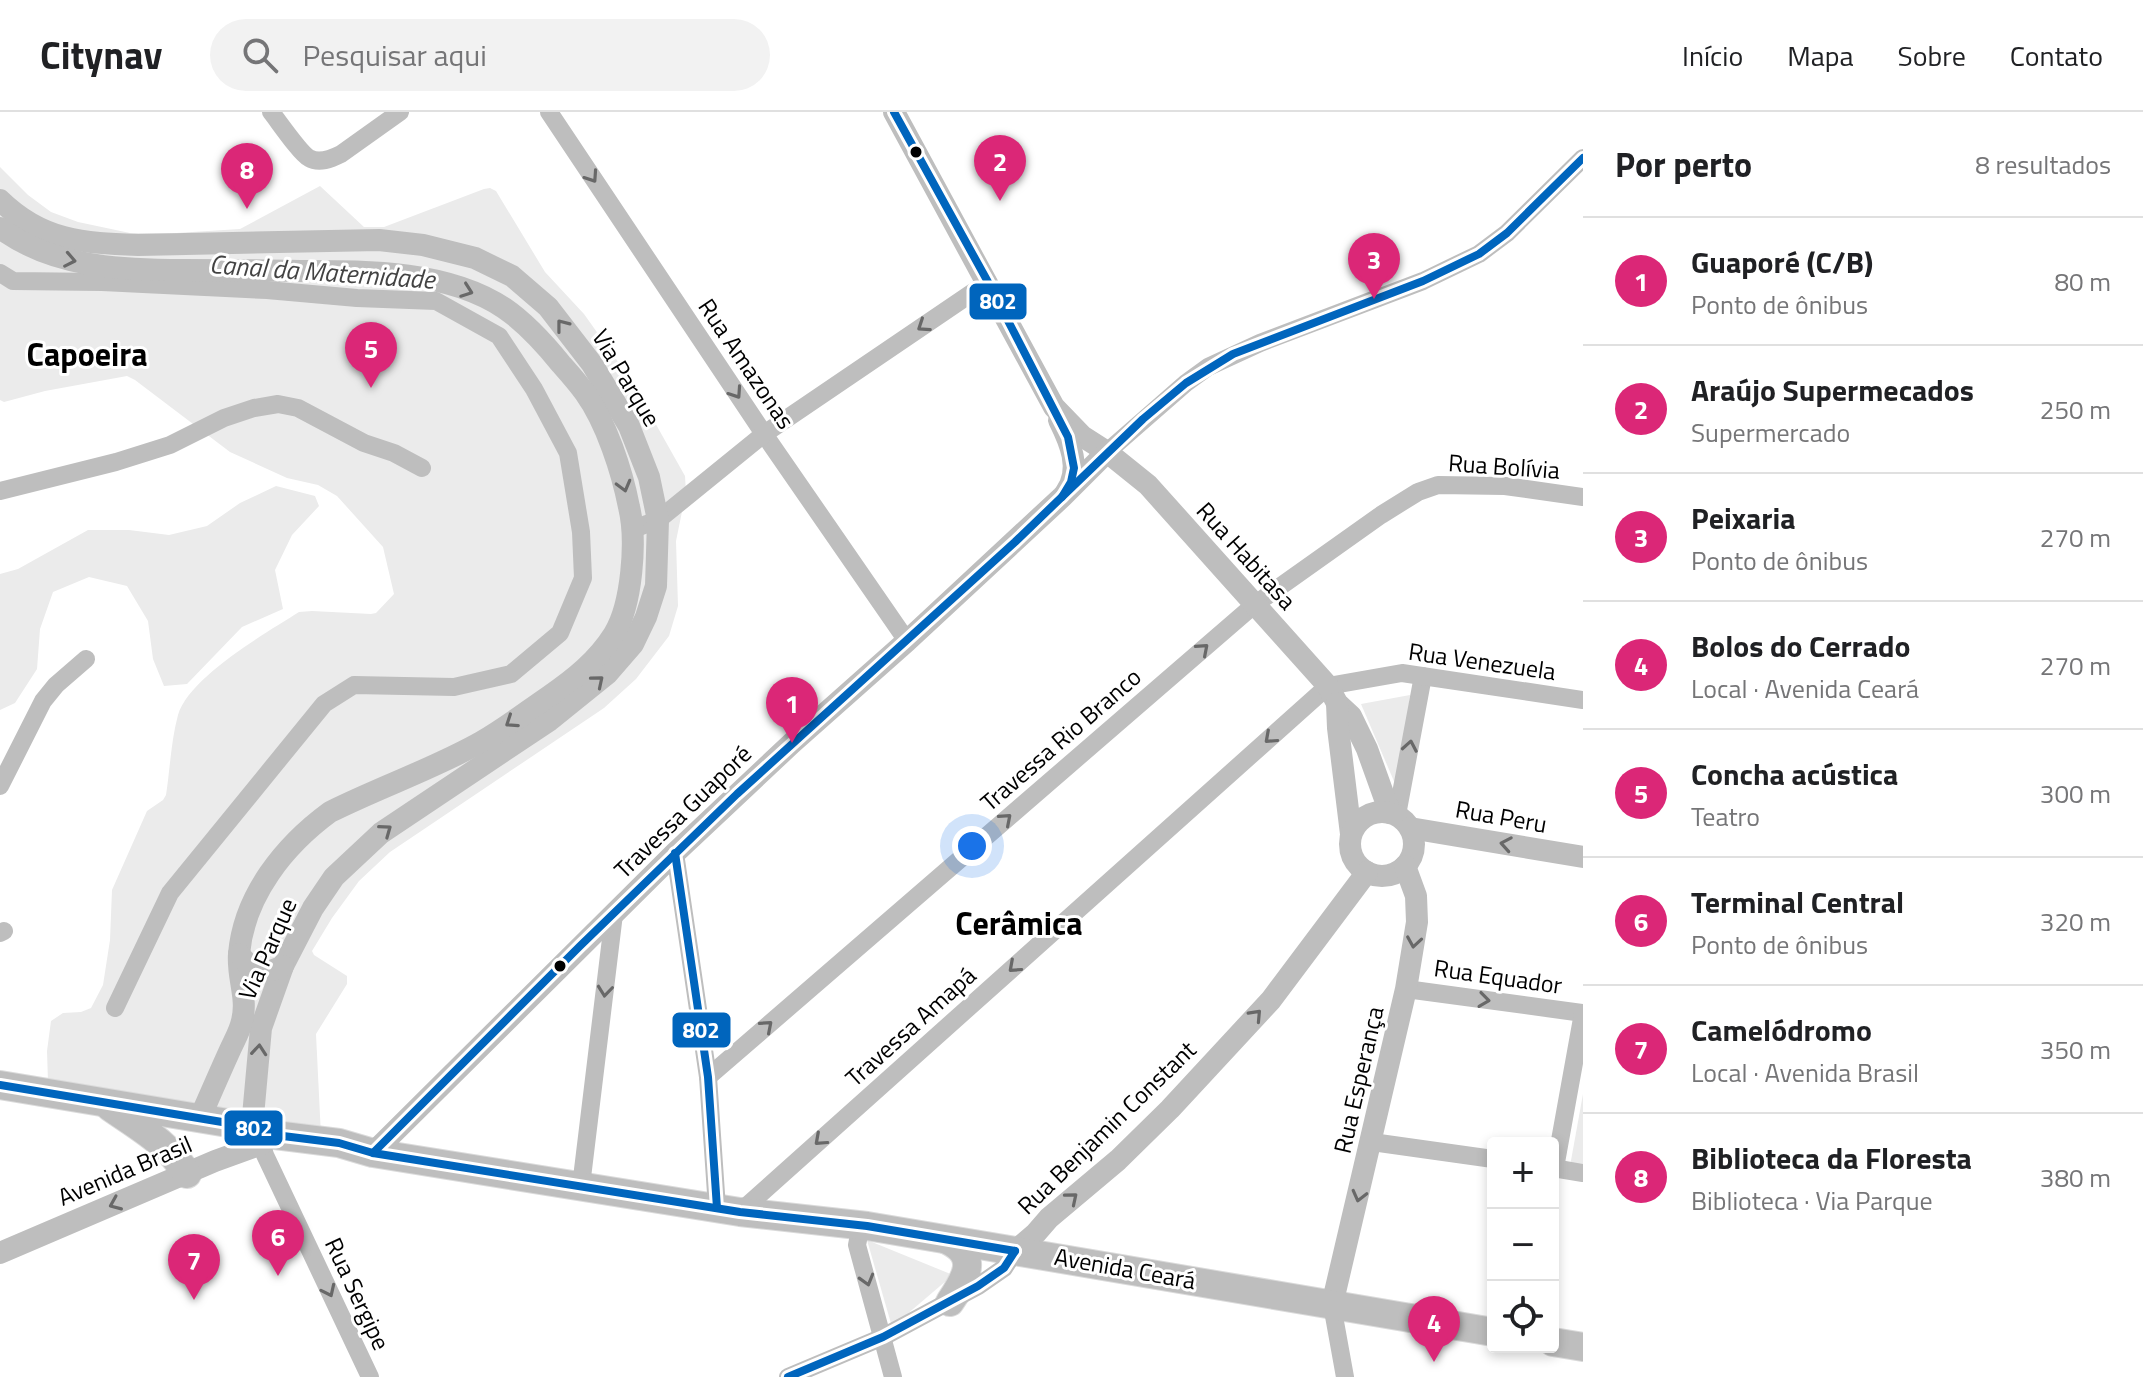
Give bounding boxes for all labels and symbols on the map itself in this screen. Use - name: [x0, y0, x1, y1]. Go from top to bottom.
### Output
- pin: 2: [974, 135, 1026, 201]
- pin: 8: [221, 143, 273, 209]
- unlabelled marker: [908, 144, 924, 160]
- one-way arrow: [582, 168, 597, 182]
- pin: 3: [1348, 233, 1400, 299]
- water label: Canal da Maternidade: [208, 244, 438, 299]
- one-way arrow: [63, 251, 76, 268]
- one-way arrow: [459, 281, 473, 298]
- line badge: 802: [968, 282, 1028, 321]
- text: 802: [980, 284, 1016, 318]
- street label: Rua Amazonas: [690, 291, 804, 436]
- one-way arrow: [918, 316, 932, 331]
- one-way arrow: [557, 319, 571, 334]
- pin: 5: [345, 322, 397, 388]
- street label: Via Parque: [584, 322, 670, 433]
- district label: Capoeira: [27, 330, 148, 378]
- one-way arrow: [727, 384, 742, 399]
- street label: Rua Bolívia: [1447, 444, 1561, 488]
- one-way arrow: [615, 479, 632, 493]
- street label: Rua Habitasa: [1188, 493, 1305, 617]
- street label: Rua Venezuela: [1406, 633, 1558, 689]
- one-way arrow: [1193, 644, 1208, 659]
- street label: Travessa Rio Branco: [972, 659, 1149, 819]
- one-way arrow: [589, 676, 604, 691]
- pin: 1: [766, 677, 818, 743]
- one-way arrow: [506, 712, 520, 727]
- one-way arrow: [1265, 728, 1280, 742]
- street label: Travessa Guaporé: [605, 736, 759, 886]
- one-way arrow: [1400, 739, 1417, 752]
- street label: Rua Peru: [1453, 790, 1550, 842]
- one-way arrow: [997, 814, 1012, 829]
- one-way arrow: [377, 825, 391, 840]
- your location: [952, 826, 992, 866]
- one-way arrow: [1499, 836, 1513, 853]
- street label: Via Parque: [229, 892, 306, 1005]
- district label: Cerâmica: [955, 899, 1083, 947]
- one-way arrow: [1406, 935, 1423, 949]
- street label: Rua Equador: [1432, 949, 1564, 1003]
- unlabelled marker: [552, 958, 568, 974]
- street label: Travessa Amapá: [837, 958, 984, 1095]
- one-way arrow: [1009, 958, 1024, 972]
- one-way arrow: [597, 985, 614, 998]
- one-way arrow: [1477, 991, 1490, 1008]
- street label: Rua Esperança: [1324, 1003, 1392, 1157]
- one-way arrow: [1247, 1010, 1262, 1024]
- line badge: 802: [671, 1011, 732, 1049]
- text: 802: [683, 1013, 719, 1047]
- one-way arrow: [758, 1021, 773, 1036]
- street label: Rua Benjamin Constant: [1009, 1032, 1204, 1222]
- one-way arrow: [250, 1043, 267, 1056]
- line badge: 802: [223, 1109, 284, 1147]
- text: 802: [236, 1111, 272, 1145]
- street label: Avenida Brasil: [52, 1126, 197, 1214]
- one-way arrow: [815, 1131, 829, 1146]
- one-way arrow: [1351, 1189, 1368, 1202]
- one-way arrow: [1063, 1193, 1077, 1208]
- one-way arrow: [109, 1195, 123, 1211]
- pin: 6: [252, 1210, 304, 1276]
- street label: Rua Sergipe: [316, 1231, 400, 1356]
- pin: 7: [168, 1234, 220, 1300]
- street label: Avenida Ceará: [1052, 1238, 1199, 1298]
- one-way arrow: [858, 1273, 874, 1287]
- one-way arrow: [319, 1283, 335, 1298]
- pin: 4: [1408, 1296, 1460, 1362]

